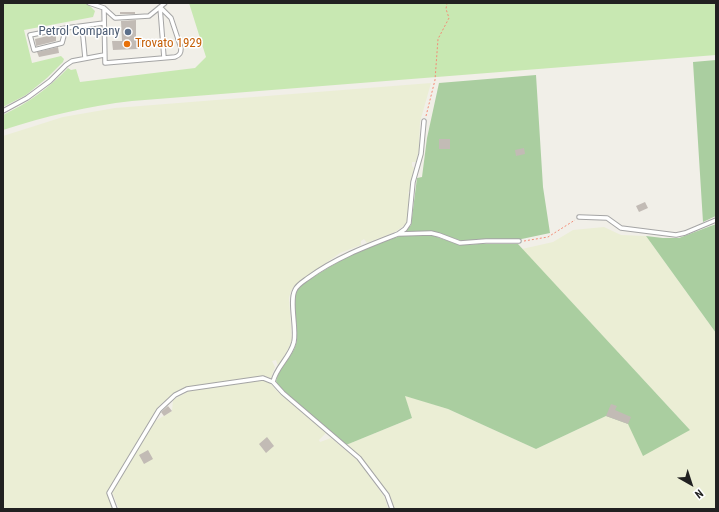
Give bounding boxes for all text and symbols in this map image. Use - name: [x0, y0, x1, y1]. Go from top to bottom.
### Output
- place label: Petrol Company: [39, 24, 120, 40]
- marker: Petrol Company: [123, 27, 133, 37]
- place label: Trovato 1929: [135, 36, 202, 52]
- marker: Trovato 1929: [122, 39, 132, 49]
- north arrow: [671, 464, 711, 504]
- text: N: [692, 487, 706, 501]

